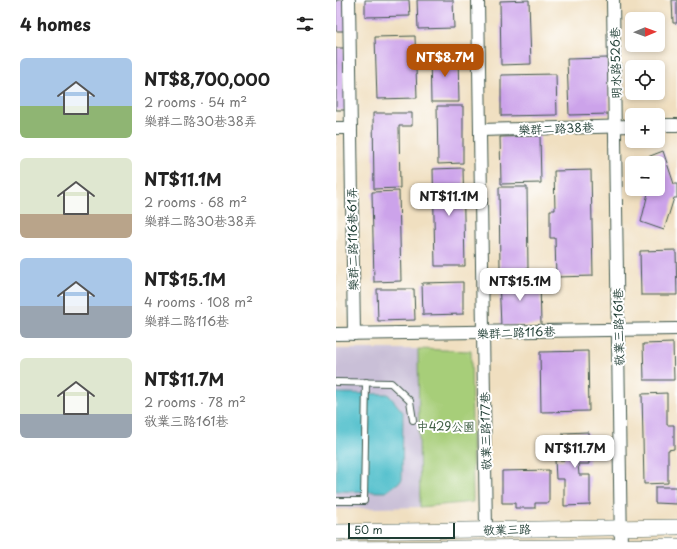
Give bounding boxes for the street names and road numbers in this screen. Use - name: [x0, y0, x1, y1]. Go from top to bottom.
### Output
- street label: 明水路526巷: [605, 27, 625, 99]
- street label: 樂群二路38巷: [518, 118, 594, 138]
- street label: 樂群二路116巷61弄: [342, 187, 362, 291]
- street label: 敬業三路161巷: [608, 288, 628, 366]
- street label: 樂群二路116巷: [476, 322, 556, 342]
- street label: 敬業三路177巷: [475, 392, 495, 470]
- street label: 敬業三路: [483, 520, 531, 538]

